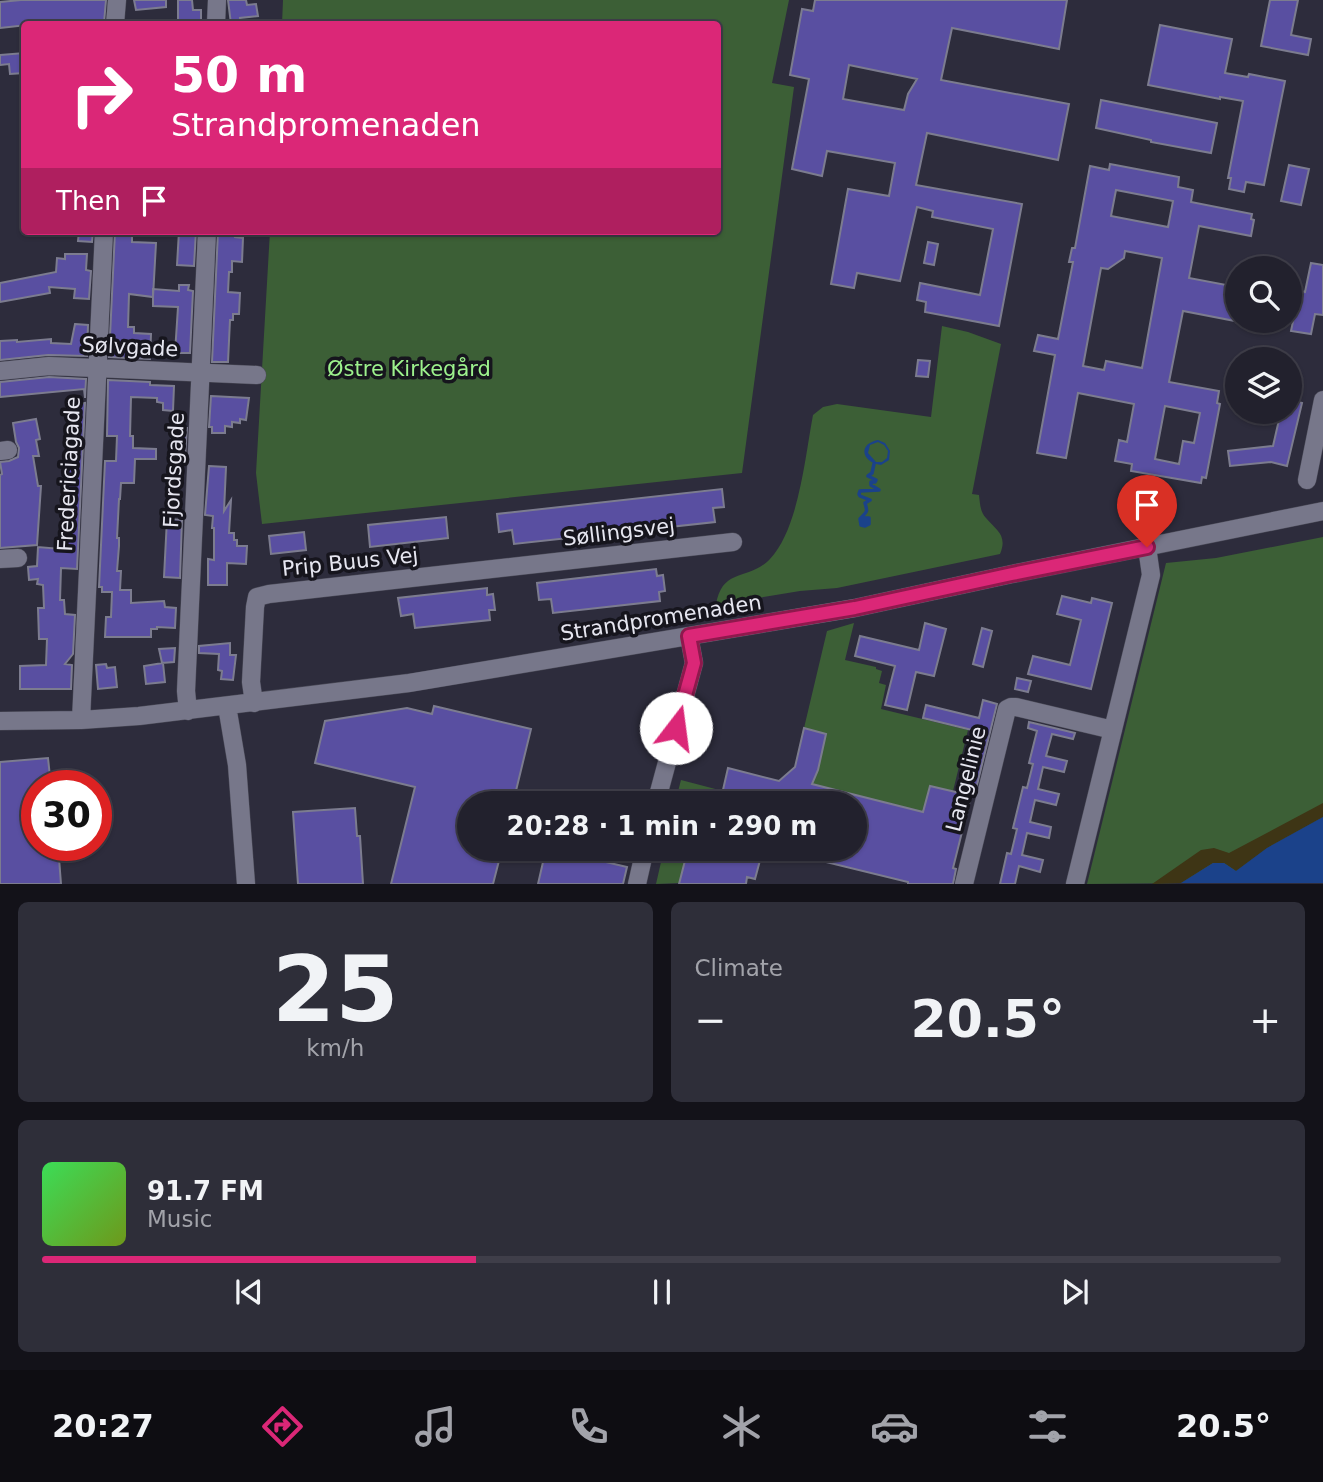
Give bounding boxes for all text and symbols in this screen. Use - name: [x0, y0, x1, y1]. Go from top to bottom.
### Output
- text: 50 m: [171, 47, 307, 104]
- icon: right: [56, 49, 147, 140]
- text: Strandpromenaden: [171, 106, 481, 144]
- icon: arrive: [135, 182, 173, 220]
- text: Then: [56, 186, 121, 216]
- map controls: [1225, 256, 1302, 424]
- button: search: [1225, 256, 1302, 333]
- street label: Sølvgade: [81, 332, 179, 362]
- button: layers: [1225, 347, 1302, 424]
- park label: Østre Kirkegård: [327, 356, 491, 381]
- street label: Fredericiagade: [53, 396, 85, 552]
- street label: Fjordsgade: [159, 412, 189, 528]
- pin: [1117, 475, 1177, 547]
- icon: arrive: [1128, 486, 1166, 524]
- street label: Søllingsvej: [562, 513, 676, 551]
- street label: Prip Buus Vej: [281, 543, 419, 581]
- street label: Strandpromenaden: [559, 590, 763, 646]
- position arrow: [639, 691, 713, 765]
- street label: Langelinie: [941, 724, 991, 834]
- speed limit sign: 30: [21, 770, 112, 861]
- text: 20:28 · 1 min · 290 m: [507, 811, 817, 841]
- text: 25: [272, 937, 399, 1042]
- text: Climate: [695, 955, 783, 981]
- text: 20.5°: [911, 989, 1065, 1049]
- text: −: [695, 998, 726, 1042]
- text: +: [1249, 998, 1281, 1042]
- text: km/h: [306, 1035, 364, 1061]
- text: 91.7 FM: [147, 1176, 264, 1206]
- text: Music: [147, 1206, 212, 1232]
- icon: previous: [230, 1273, 268, 1311]
- icon: pause: [643, 1273, 681, 1311]
- icon: next: [1056, 1273, 1094, 1311]
- icon: directions: [258, 1402, 307, 1451]
- icon: music: [411, 1402, 460, 1451]
- icon: phone: [564, 1402, 613, 1451]
- icon: climate: [717, 1402, 766, 1451]
- icon: car: [870, 1402, 919, 1451]
- icon: filters: [1023, 1402, 1072, 1451]
- text: 20:27: [52, 1407, 154, 1445]
- text: 20.5°: [1176, 1407, 1271, 1445]

